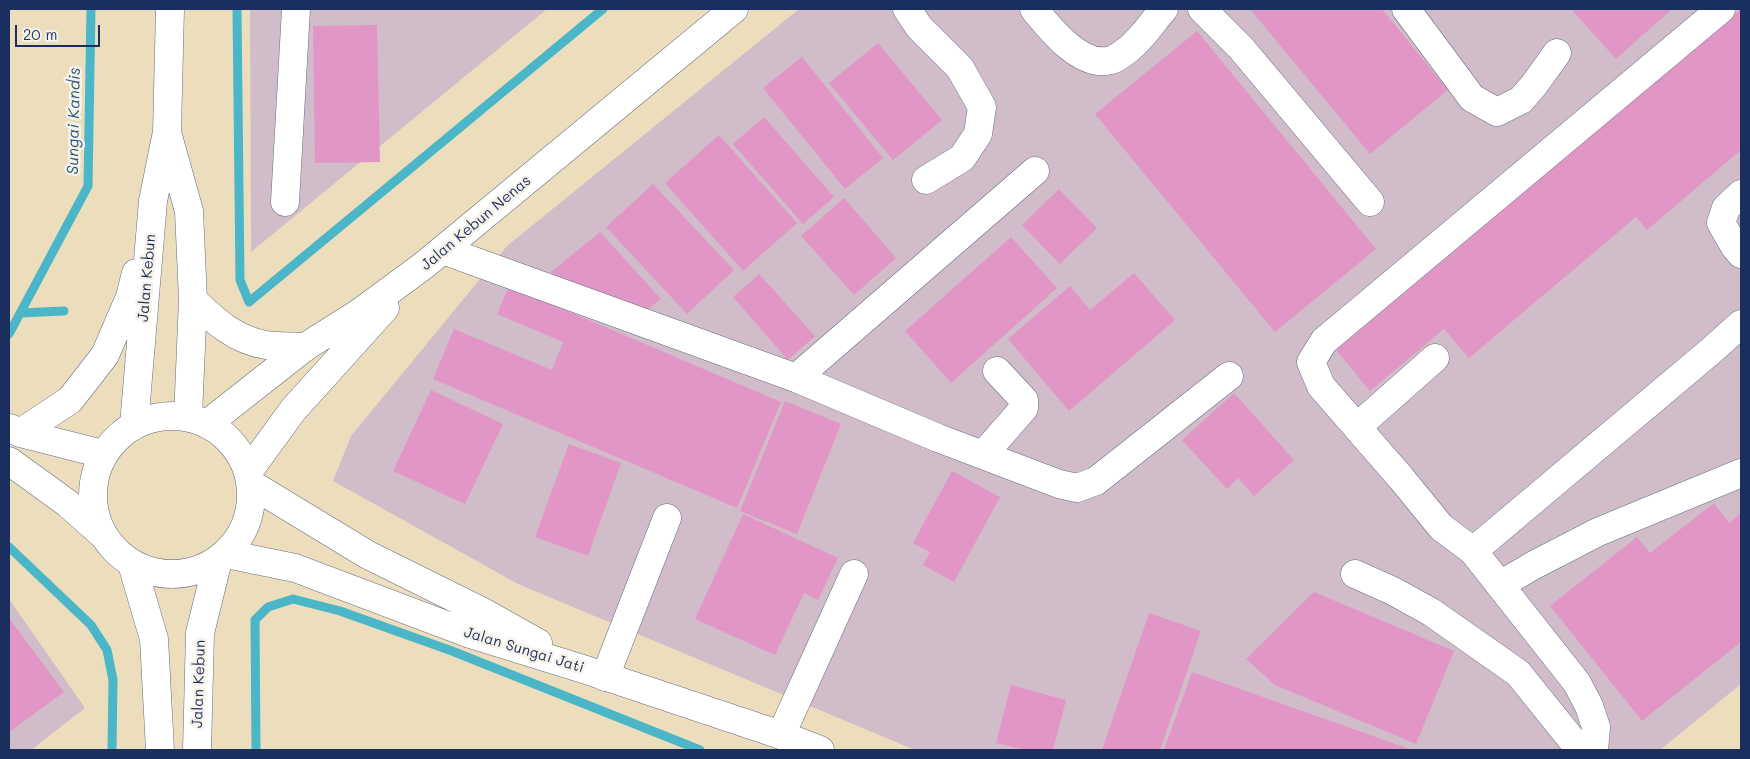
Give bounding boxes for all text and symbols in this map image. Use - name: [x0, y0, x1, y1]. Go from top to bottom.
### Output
- scale bar: [18, 15, 102, 47]
- text: 20 m: [23, 24, 57, 44]
- water label: Sungai Kandis: [63, 67, 85, 175]
- street label: Jalan Kebun Nenas: [417, 172, 535, 274]
- street label: Jalan Kebun: [134, 233, 160, 323]
- street label: Jalan Sungai Jati: [462, 623, 586, 677]
- street label: Jalan Kebun: [188, 640, 210, 728]

